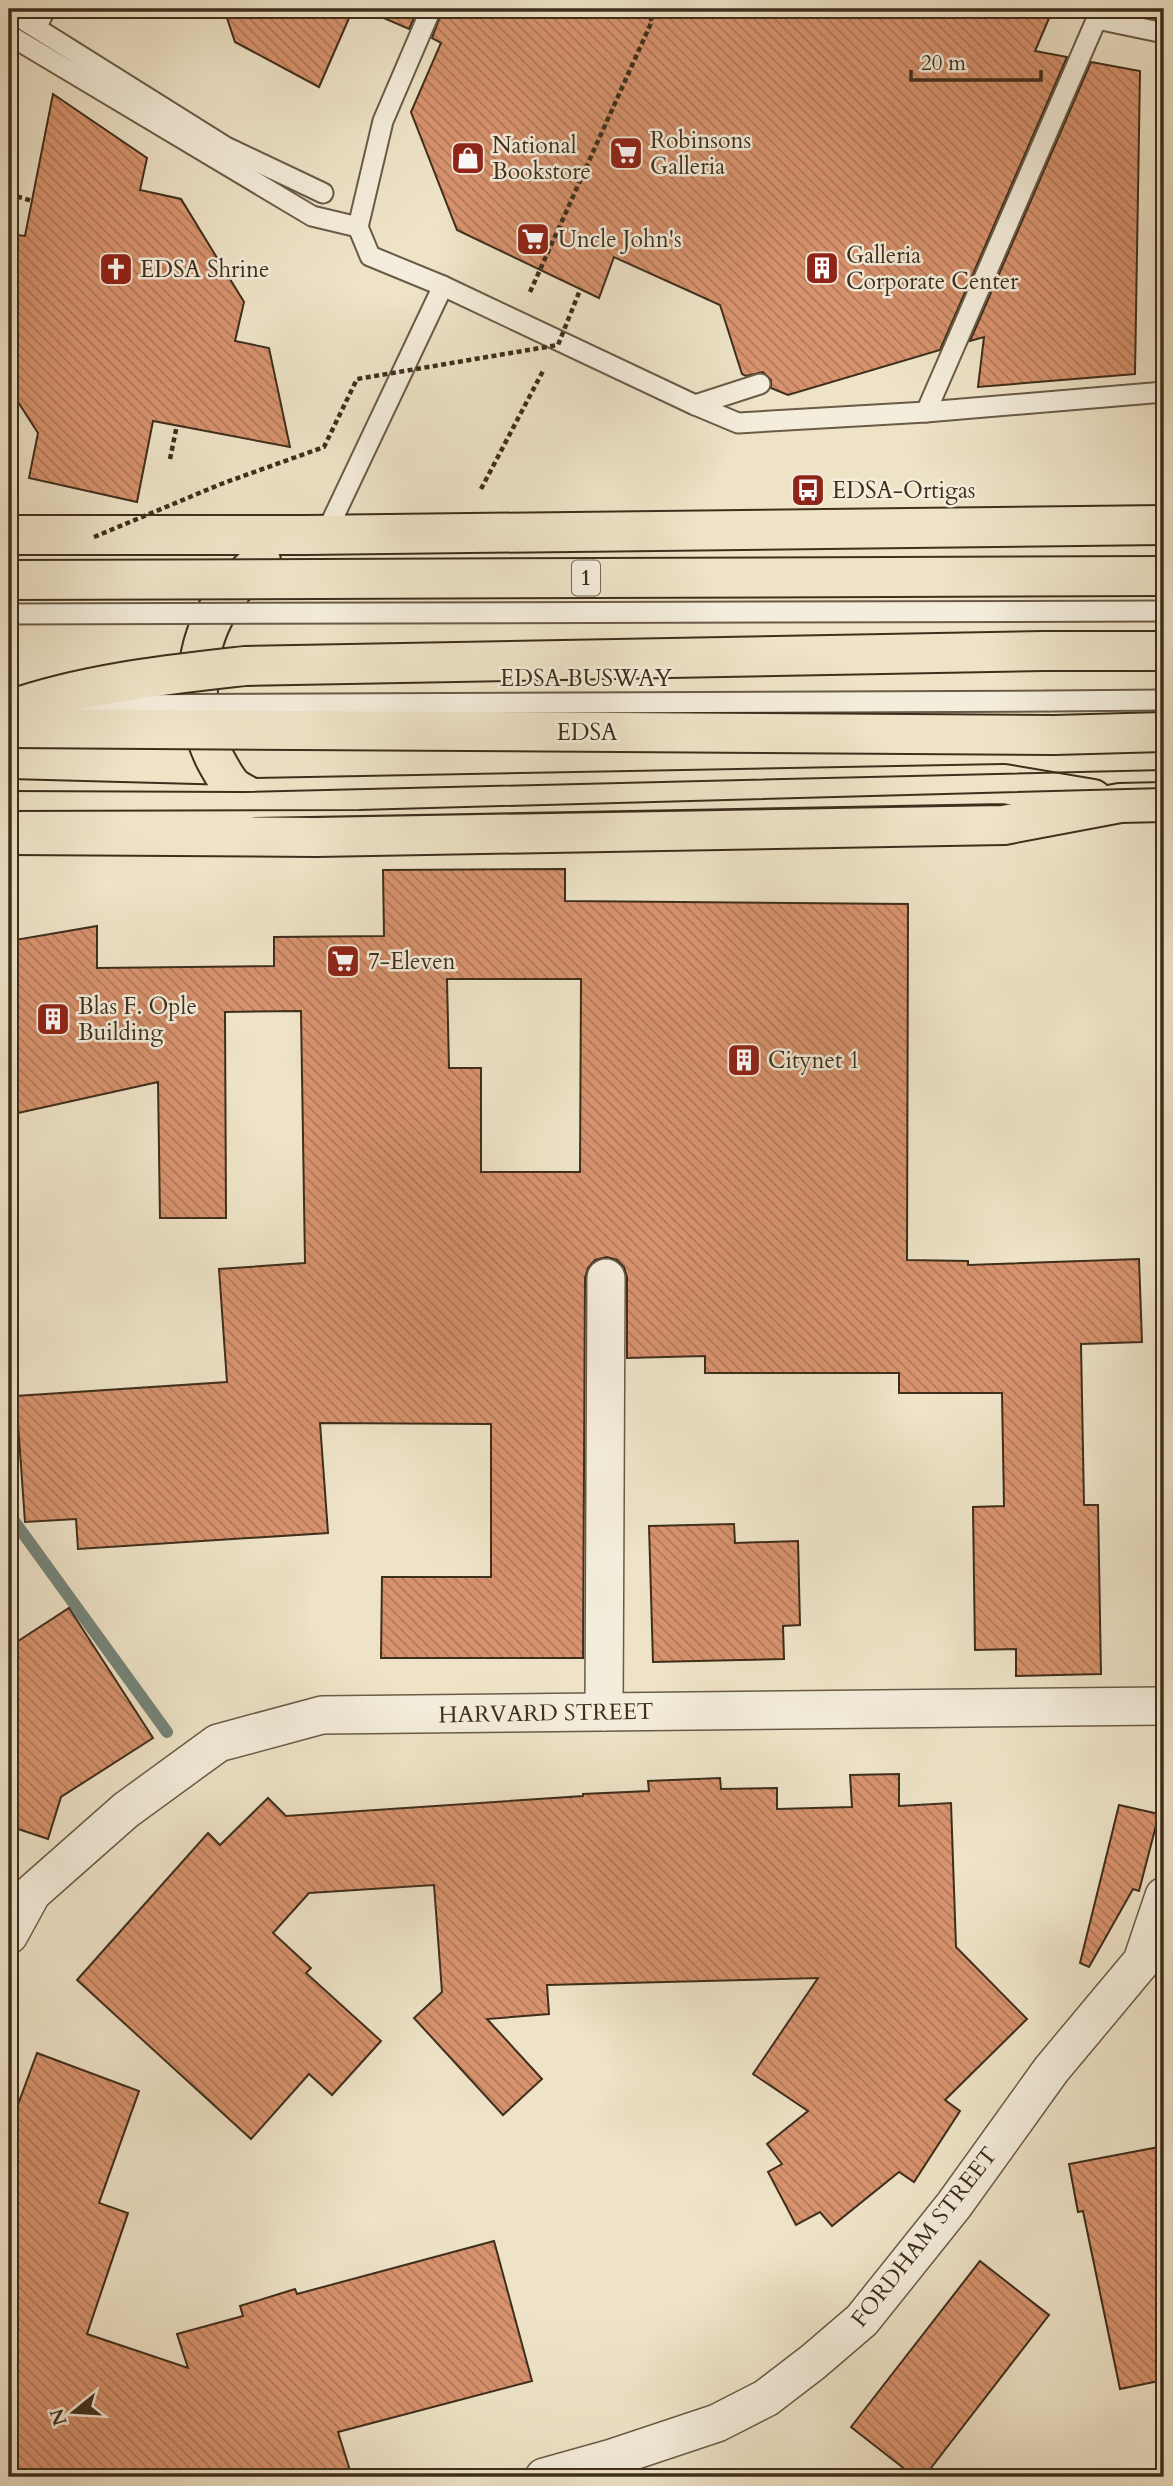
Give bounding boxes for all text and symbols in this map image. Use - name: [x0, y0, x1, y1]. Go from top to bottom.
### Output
- scale bar: [911, 38, 1040, 82]
- text: 20 m: [921, 49, 966, 78]
- place label: Robinsons Galleria: [650, 125, 751, 182]
- place label: National Bookstore: [492, 130, 591, 187]
- supermarket icon: Robinsons Galleria: [607, 134, 645, 172]
- shop icon: National Bookstore: [449, 139, 487, 177]
- supermarket icon: Uncle John's: [514, 220, 552, 258]
- place label: Uncle John's: [558, 224, 682, 255]
- place label: Galleria Corporate Center: [846, 240, 1019, 297]
- building icon: Galleria Corporate Center: [803, 249, 841, 287]
- church icon: EDSA Shrine: [97, 250, 135, 288]
- place label: EDSA Shrine: [140, 254, 269, 285]
- bus stop icon: EDSA-Ortigas: [789, 471, 827, 509]
- place label: EDSA-Ortigas: [832, 475, 976, 506]
- road number: 1: [572, 560, 600, 596]
- street label: EDSA BUSWAY: [500, 663, 673, 694]
- street label: EDSA: [557, 717, 618, 748]
- supermarket icon: 7-Eleven: [324, 942, 362, 980]
- place label: 7-Eleven: [368, 946, 456, 977]
- place label: Blas F. Ople Building: [78, 991, 197, 1048]
- building icon: Blas F. Ople Building: [34, 1000, 72, 1038]
- building icon: Citynet 1: [725, 1041, 763, 1079]
- place label: Citynet 1: [768, 1045, 860, 1076]
- street label: HARVARD STREET: [438, 1696, 654, 1730]
- street label: FORDHAM STREET: [844, 2140, 1004, 2333]
- north arrow: [38, 2378, 108, 2448]
- text: N: [44, 2405, 74, 2429]

